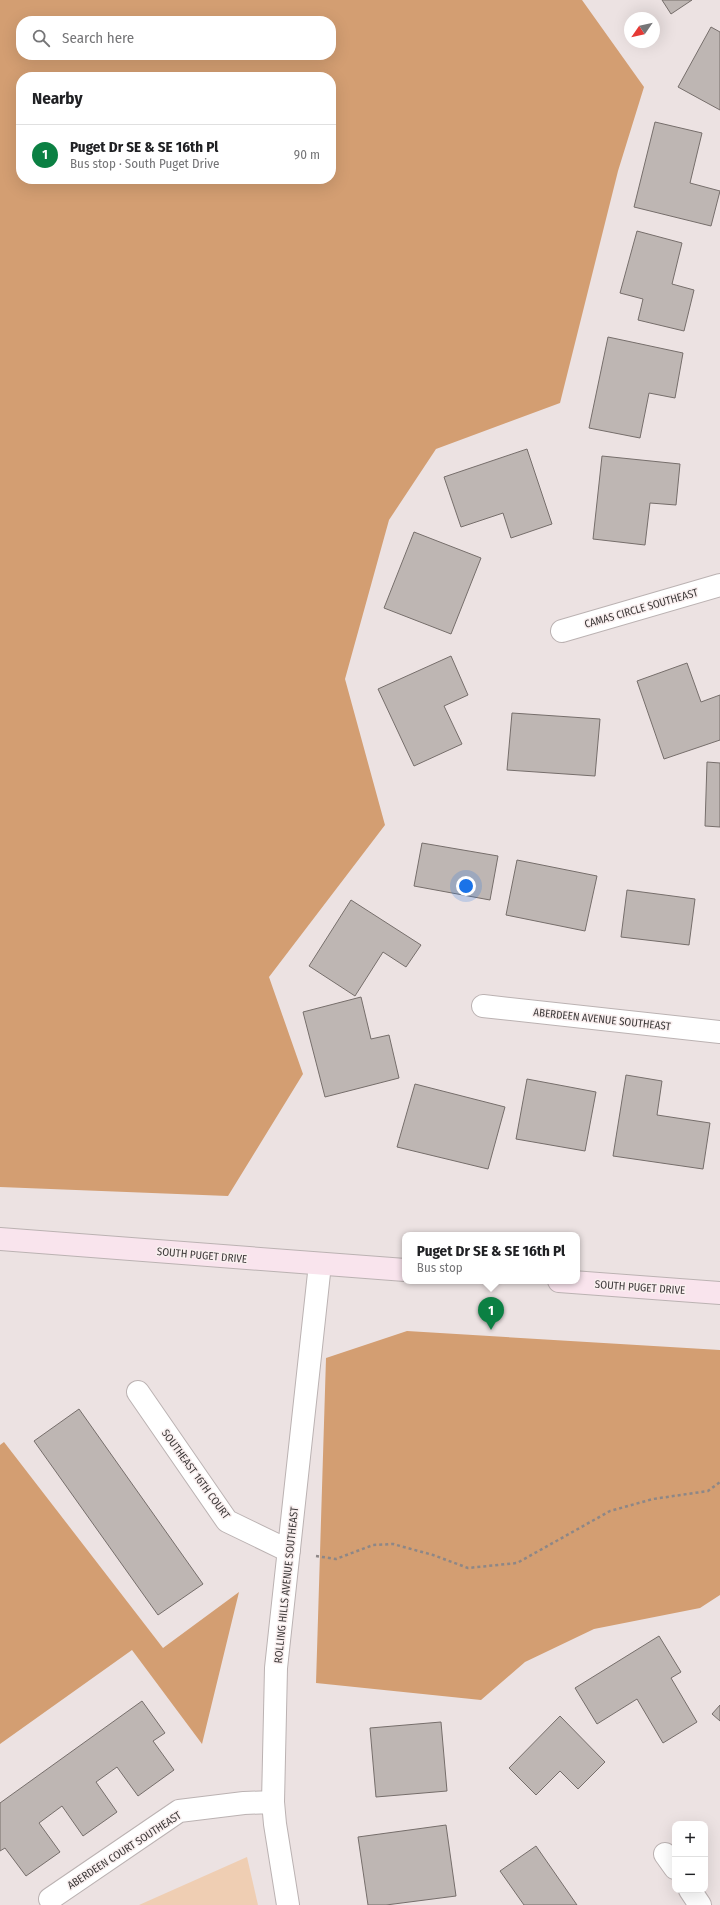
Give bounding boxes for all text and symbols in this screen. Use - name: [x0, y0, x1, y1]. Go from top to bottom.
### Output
- north arrow: [624, 12, 660, 48]
- search box: [16, 16, 336, 60]
- icon: search: [30, 27, 52, 49]
- text: Search here: [62, 29, 134, 47]
- text: Nearby: [32, 88, 83, 109]
- text: Puget Dr SE & SE 16th Pl: [70, 138, 218, 156]
- text: 1: [42, 147, 48, 162]
- text: 90 m: [294, 147, 320, 162]
- text: Bus stop · South Puget Drive: [70, 156, 219, 171]
- street label: CAMAS CIRCLE SOUTHEAST: [583, 586, 700, 631]
- your location: [456, 876, 476, 896]
- street label: ABERDEEN AVENUE SOUTHEAST: [533, 1006, 672, 1033]
- popup: [402, 1232, 580, 1284]
- text: Puget Dr SE & SE 16th Pl: [417, 1242, 565, 1260]
- street label: SOUTH PUGET DRIVE: [156, 1245, 248, 1266]
- text: Bus stop: [417, 1260, 463, 1275]
- street label: SOUTH PUGET DRIVE: [594, 1278, 686, 1297]
- pin: 1: [478, 1297, 504, 1330]
- street label: SOUTHEAST 16TH COURT: [159, 1427, 233, 1522]
- street label: ROLLING HILLS AVENUE SOUTHEAST: [272, 1505, 301, 1664]
- street label: ABERDEEN COURT SOUTHEAST: [65, 1808, 184, 1892]
- map controls: [672, 1821, 708, 1893]
- button: +: [672, 1821, 708, 1857]
- button: −: [672, 1857, 708, 1893]

